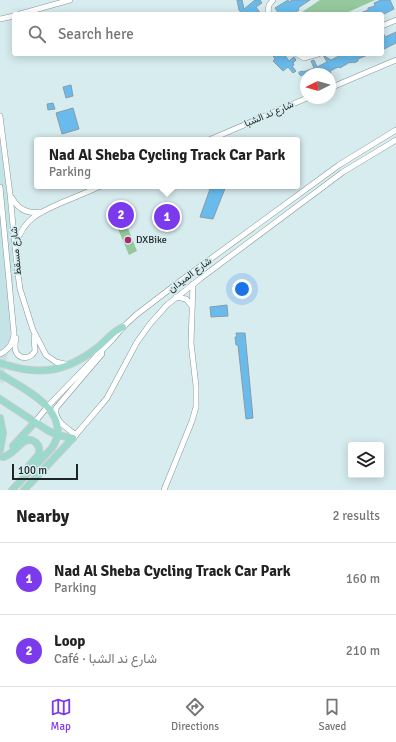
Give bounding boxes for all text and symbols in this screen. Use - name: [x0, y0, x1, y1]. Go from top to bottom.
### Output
- search box: [12, 12, 384, 56]
- icon: search: [26, 23, 48, 45]
- text: Search here: [58, 25, 134, 43]
- north arrow: [300, 68, 336, 104]
- street label: شارع ند الشبا: [243, 98, 296, 130]
- popup: [34, 137, 300, 189]
- text: Nad Al Sheba Cycling Track Car Park: [49, 146, 285, 164]
- text: Parking: [49, 164, 91, 180]
- pin: 2: [108, 200, 134, 230]
- pin: 1: [154, 202, 180, 232]
- street label: شارع مسقط: [8, 226, 24, 276]
- place label: DXBike: [136, 234, 167, 246]
- marker: DXBike: [123, 235, 133, 245]
- street label: شارع الميدان: [166, 255, 214, 295]
- your location: [232, 279, 252, 299]
- map controls: [348, 442, 384, 478]
- button: layers: [348, 442, 384, 478]
- scale bar: [12, 462, 78, 481]
- text: 100 m: [18, 464, 47, 477]
- text: Nearby: [16, 506, 69, 527]
- text: 2 results: [332, 508, 380, 524]
- text: Nad Al Sheba Cycling Track Car Park: [54, 562, 291, 580]
- text: 1: [25, 571, 33, 587]
- text: 160 m: [346, 571, 380, 587]
- text: Parking: [54, 580, 96, 596]
- text: Loop: [54, 632, 85, 650]
- text: 2: [25, 643, 33, 659]
- text: 210 m: [346, 643, 380, 659]
- text: Café · شارع ند الشبا: [54, 651, 157, 667]
- tab: Map: [50, 696, 72, 733]
- tab: Directions: [171, 696, 219, 733]
- tab: Saved: [319, 696, 346, 733]

